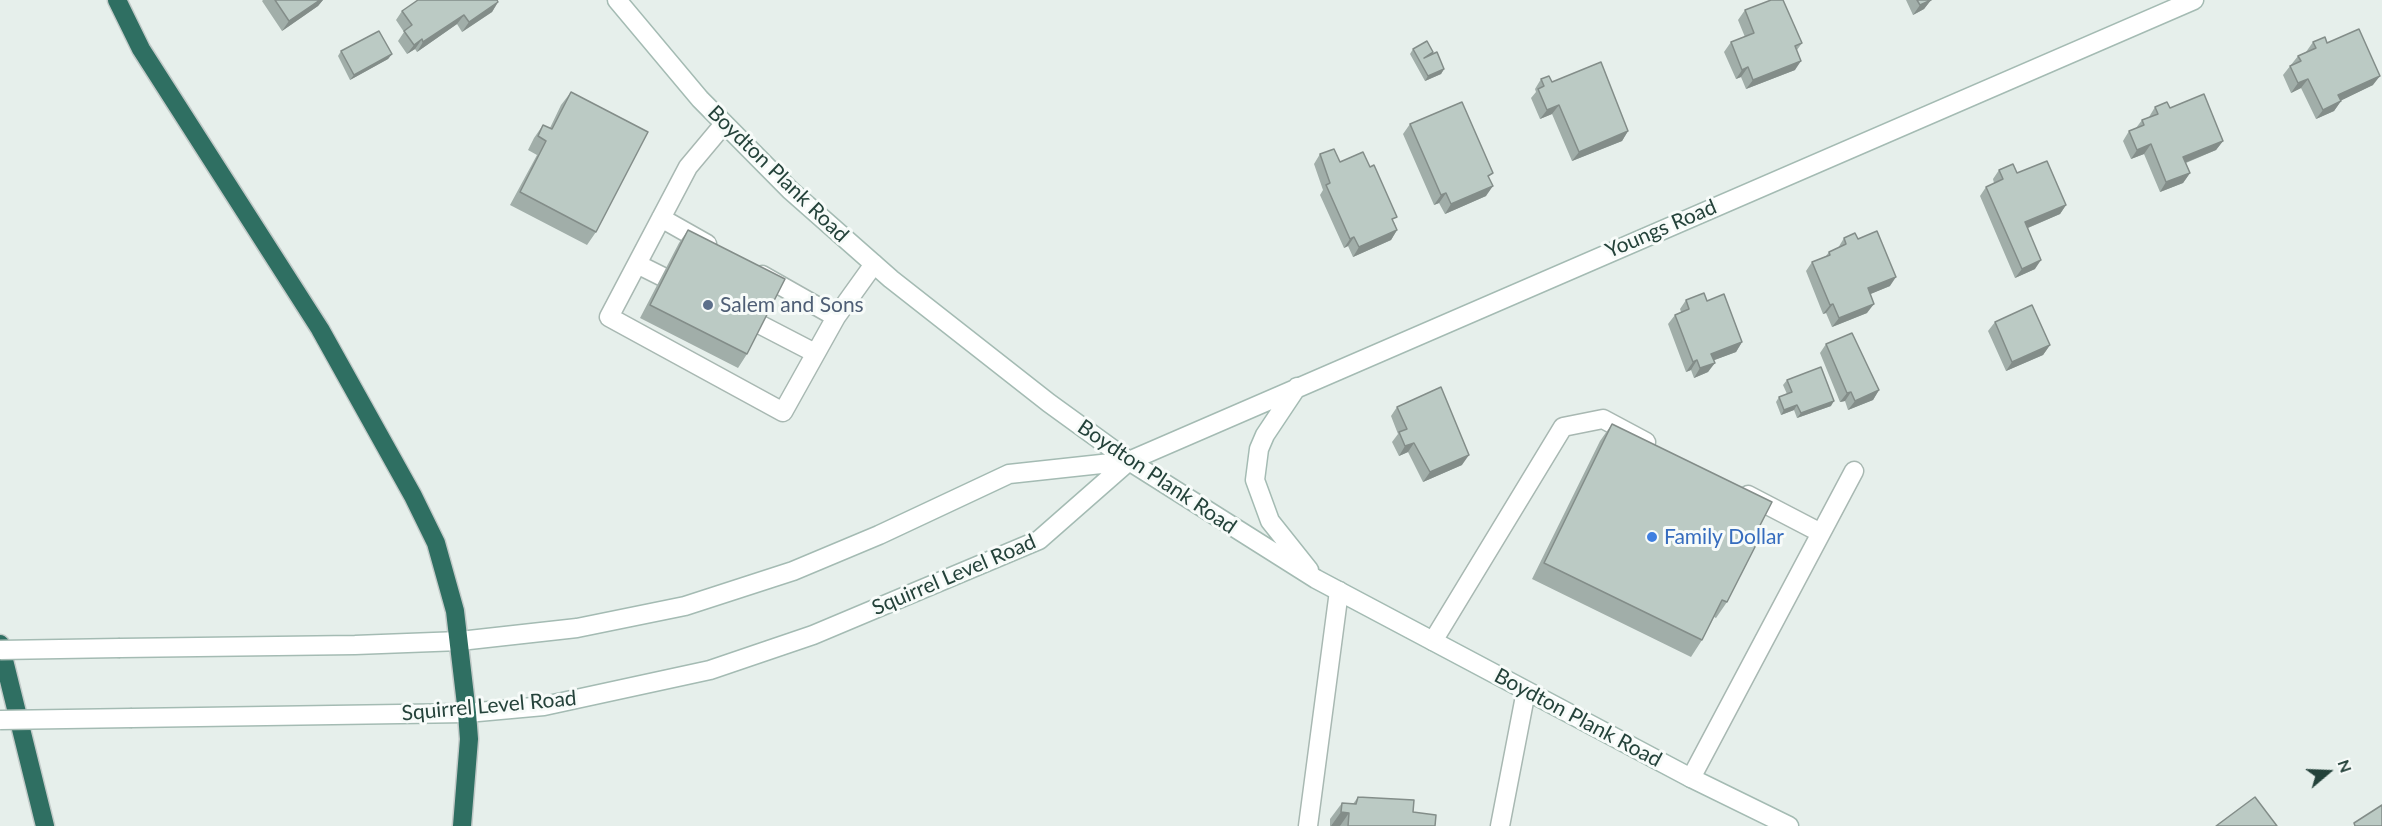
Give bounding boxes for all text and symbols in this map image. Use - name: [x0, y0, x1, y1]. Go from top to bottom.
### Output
- street label: Boydton Plank Road: [702, 100, 854, 248]
- street label: Youngs Road: [1602, 194, 1720, 264]
- place label: Salem and Sons: [720, 292, 864, 318]
- marker: Salem and Sons: [701, 298, 715, 312]
- street label: Boydton Plank Road: [1073, 415, 1241, 539]
- place label: Family Dollar: [1664, 524, 1784, 550]
- street label: Squirrel Level Road: [868, 529, 1040, 621]
- marker: Family Dollar: [1645, 530, 1659, 544]
- street label: Boydton Plank Road: [1490, 663, 1666, 773]
- street label: Squirrel Level Road: [400, 686, 578, 726]
- north arrow: [2298, 742, 2358, 802]
- text: N: [2335, 757, 2356, 775]

